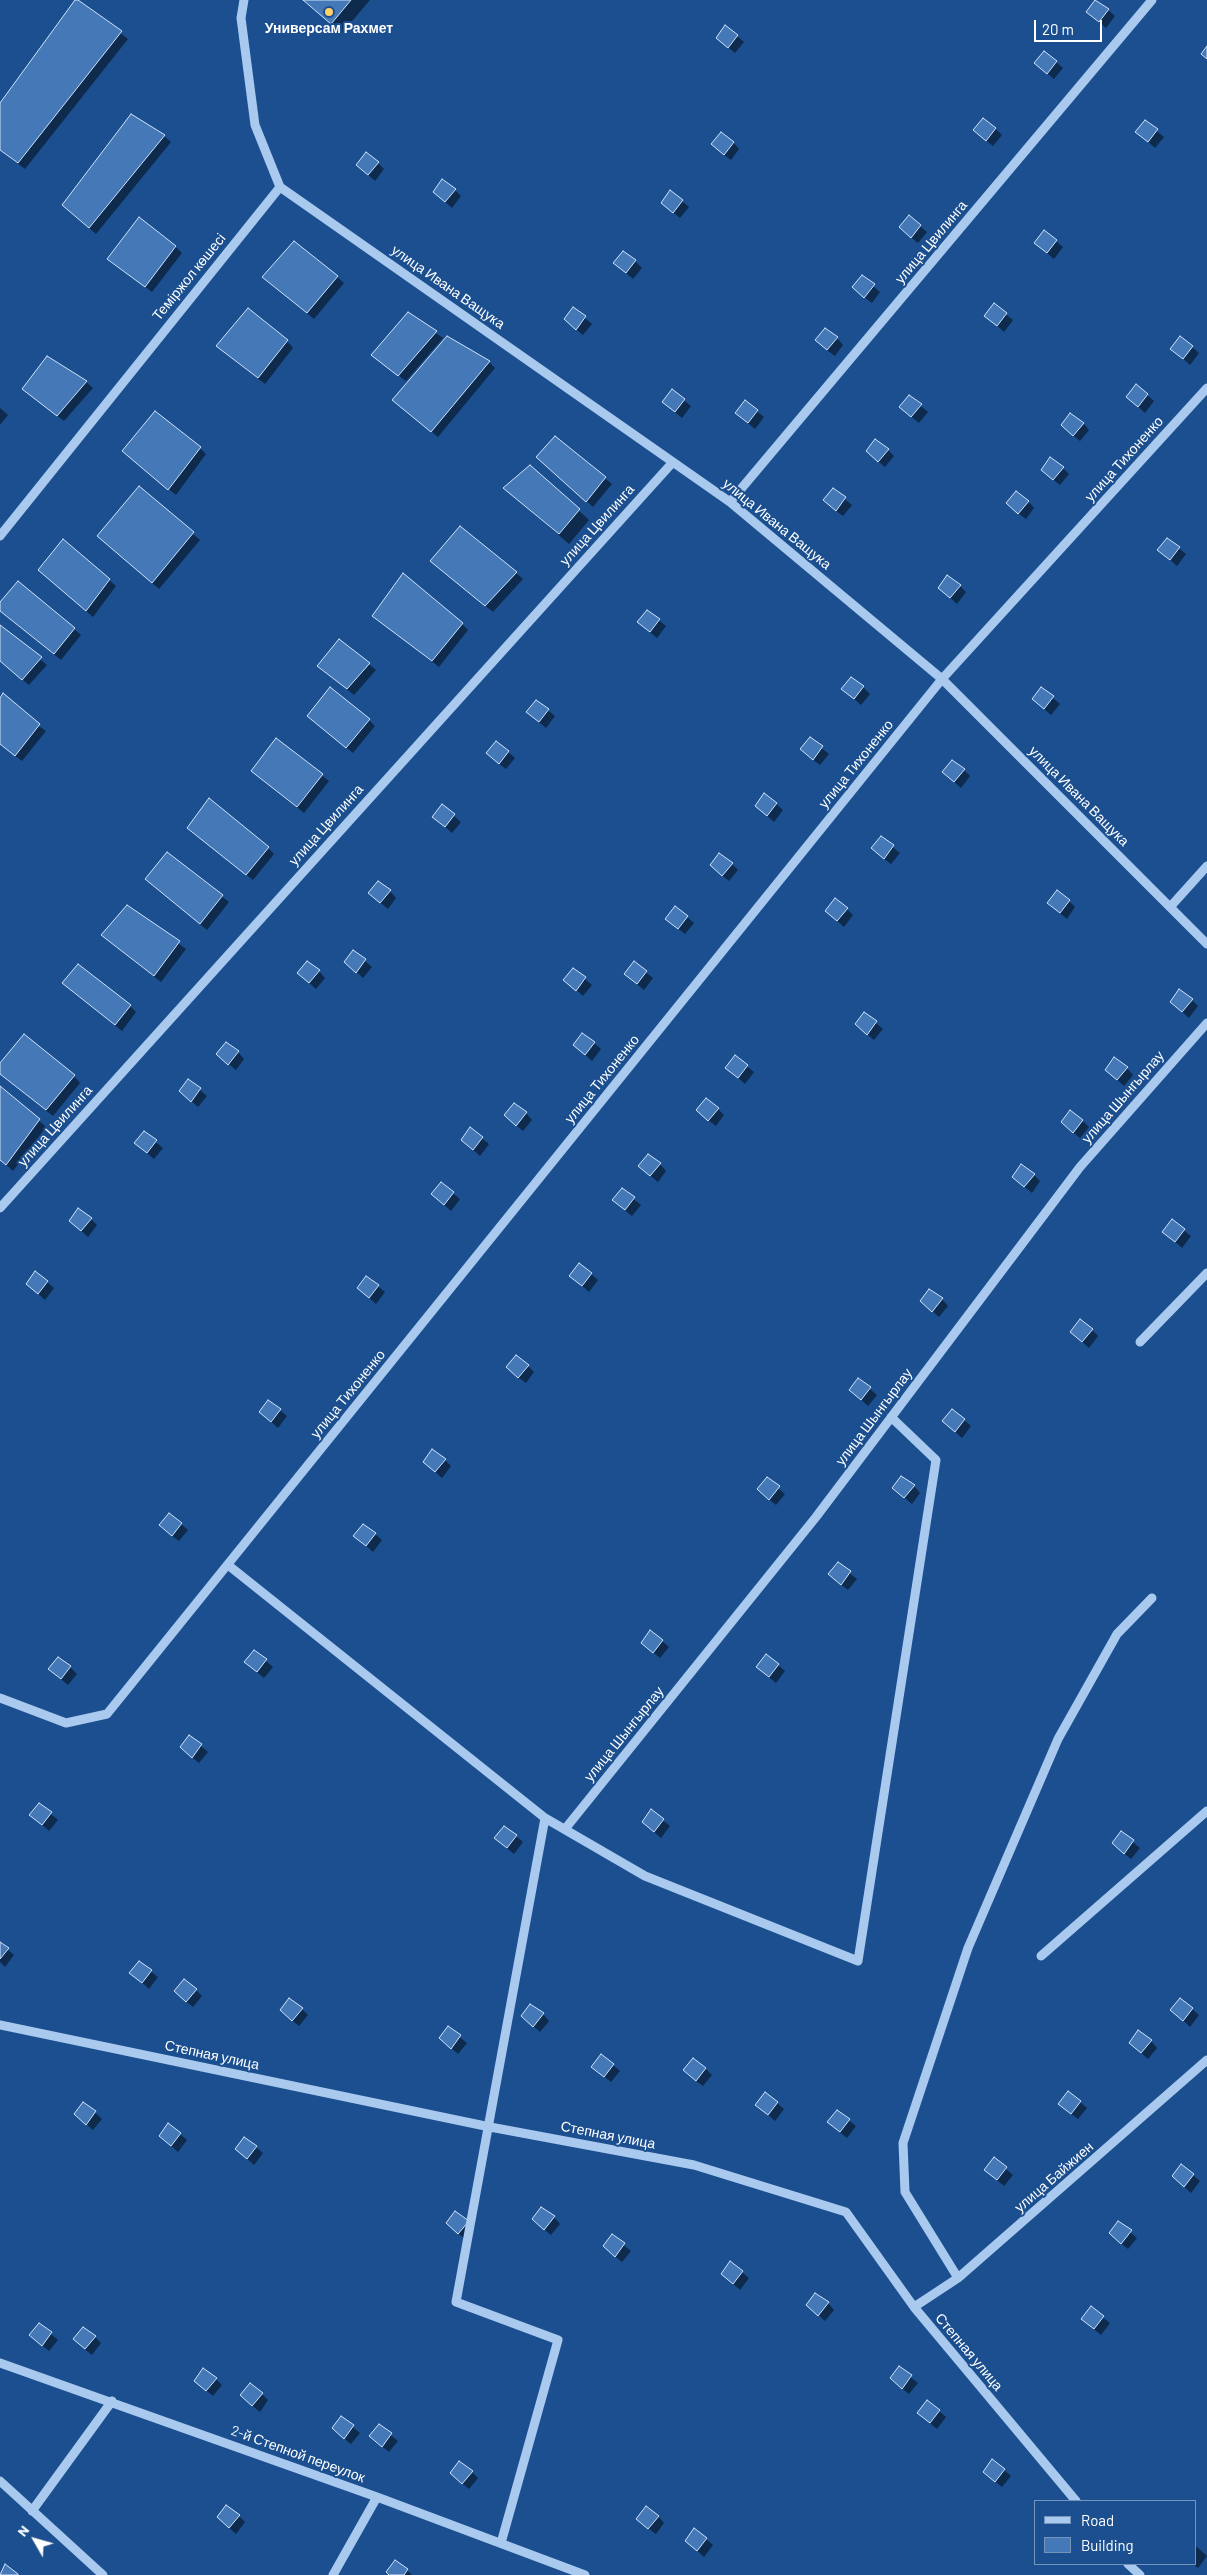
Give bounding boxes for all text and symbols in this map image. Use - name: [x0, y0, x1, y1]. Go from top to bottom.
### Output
- marker: Универсам Рахмет: [323, 6, 335, 18]
- scale bar: [1037, 10, 1104, 42]
- place label: Универсам Рахмет: [265, 20, 393, 36]
- text: 20 m: [1042, 20, 1074, 38]
- street label: улица Цвилинга: [891, 197, 971, 287]
- street label: Теміржол көшесі: [149, 230, 229, 324]
- street label: улица Ивана Ващука: [388, 241, 508, 333]
- street label: улица Тихоненко: [1081, 413, 1167, 505]
- street label: улица Ивана Ващука: [719, 475, 835, 573]
- street label: улица Цвилинга: [556, 481, 638, 569]
- street label: улица Тихоненко: [815, 716, 897, 812]
- street label: улица Ивана Ващука: [1025, 742, 1133, 850]
- street label: улица Цвилинга: [285, 781, 367, 869]
- street label: улица Тихоненко: [561, 1031, 643, 1127]
- street label: улица Шынгырлау: [1078, 1047, 1168, 1147]
- street label: улица Цвилинга: [14, 1082, 96, 1170]
- street label: улица Тихоненко: [307, 1346, 389, 1442]
- street label: улица Шынгырлау: [832, 1365, 916, 1469]
- street label: улица Шынгырлау: [581, 1683, 667, 1785]
- street label: Степная улица: [163, 2037, 261, 2073]
- street label: Степная улица: [559, 2118, 657, 2152]
- street label: улица Байжиен: [1011, 2138, 1097, 2216]
- street label: Степная улица: [932, 2310, 1006, 2394]
- street label: 2-й Степной переулок: [229, 2422, 367, 2486]
- legend: [1034, 2500, 1197, 2565]
- text: Road: [1081, 2511, 1114, 2529]
- north arrow: [10, 2515, 60, 2565]
- text: N: [13, 2522, 32, 2539]
- text: Building: [1081, 2536, 1134, 2554]

